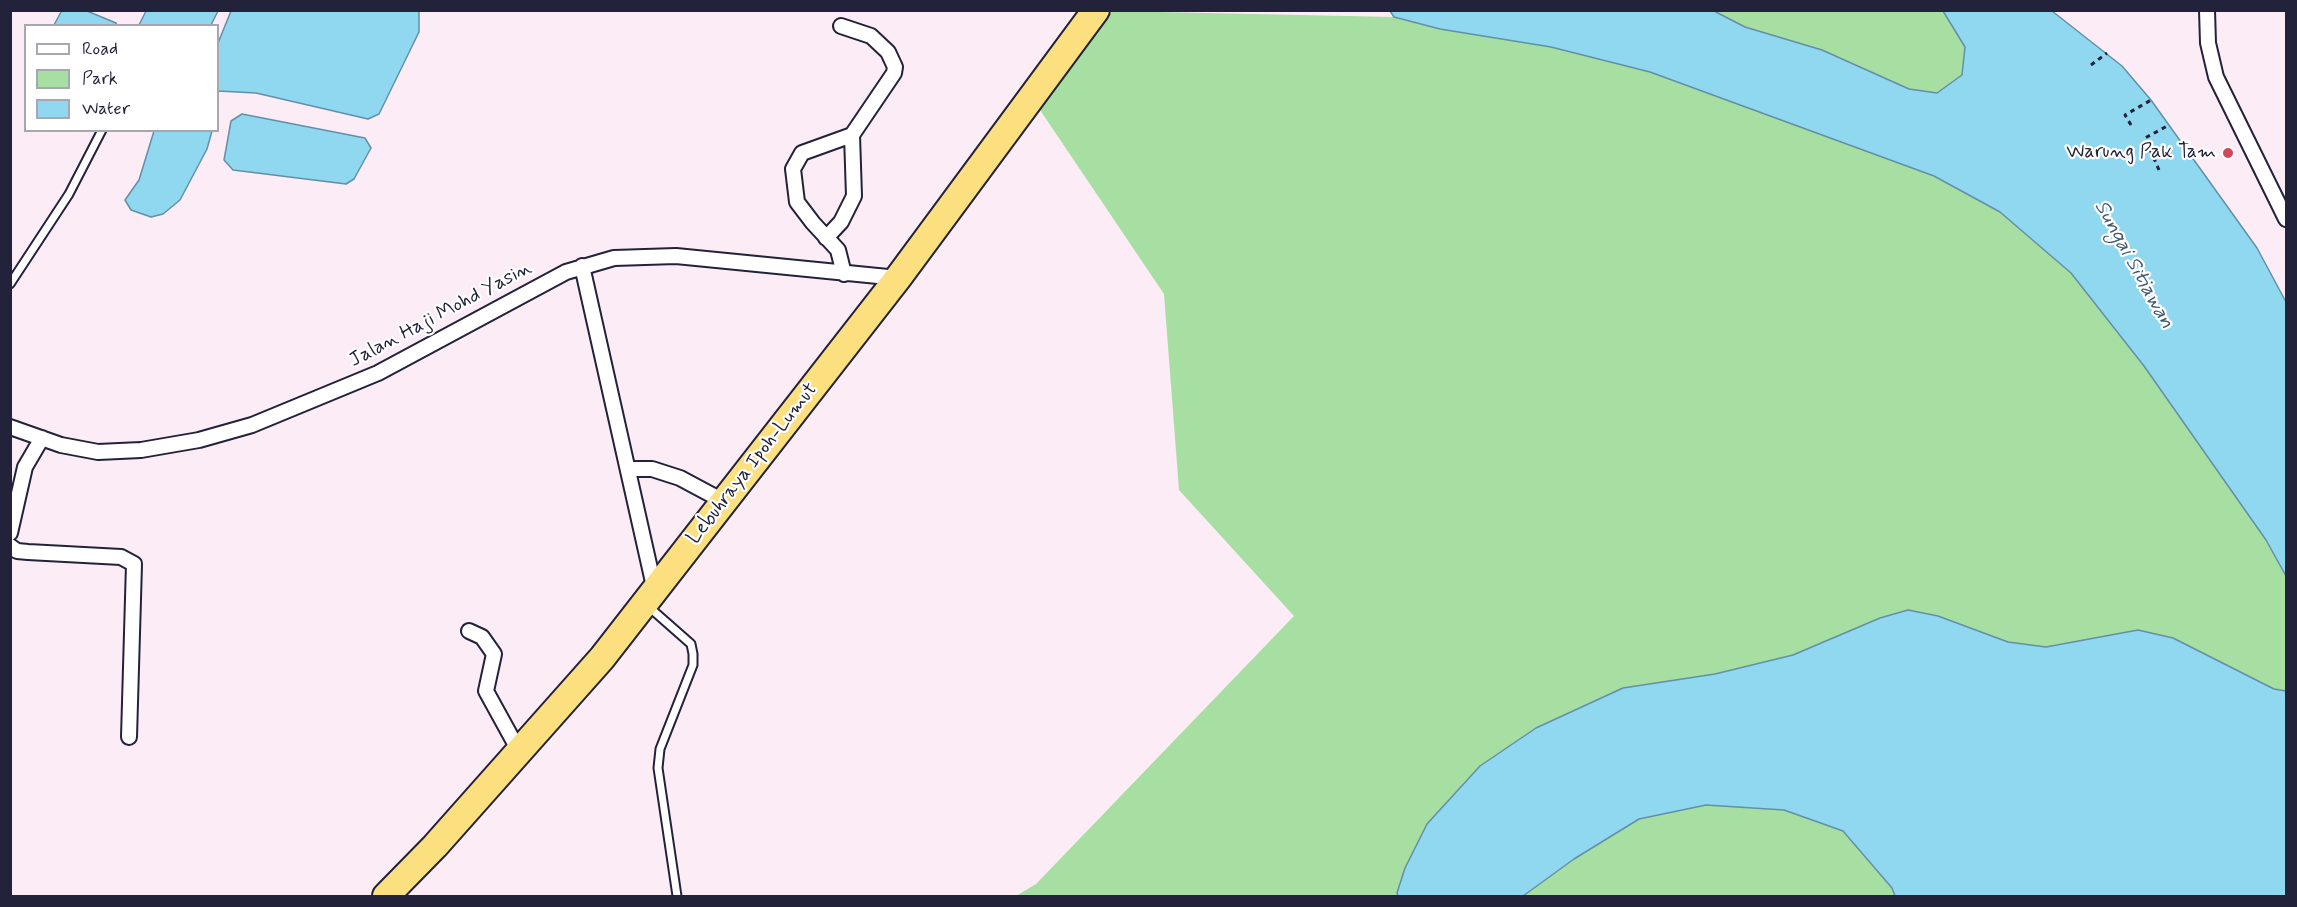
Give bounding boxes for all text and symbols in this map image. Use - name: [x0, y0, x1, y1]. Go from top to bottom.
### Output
- legend: [24, 24, 219, 132]
- text: Road: [82, 37, 118, 61]
- text: Park: [82, 67, 118, 91]
- text: Water: [82, 97, 130, 121]
- place label: Warung Pak Tam: [2066, 141, 2216, 165]
- marker: Warung Pak Tam: [2221, 146, 2235, 160]
- water label: Sungai Sitiawan: [2087, 197, 2179, 333]
- street label: Jalan Haji Mohd Yasin: [346, 257, 536, 373]
- street label: Lebuhraya Ipoh-Lumut: [683, 379, 823, 549]

